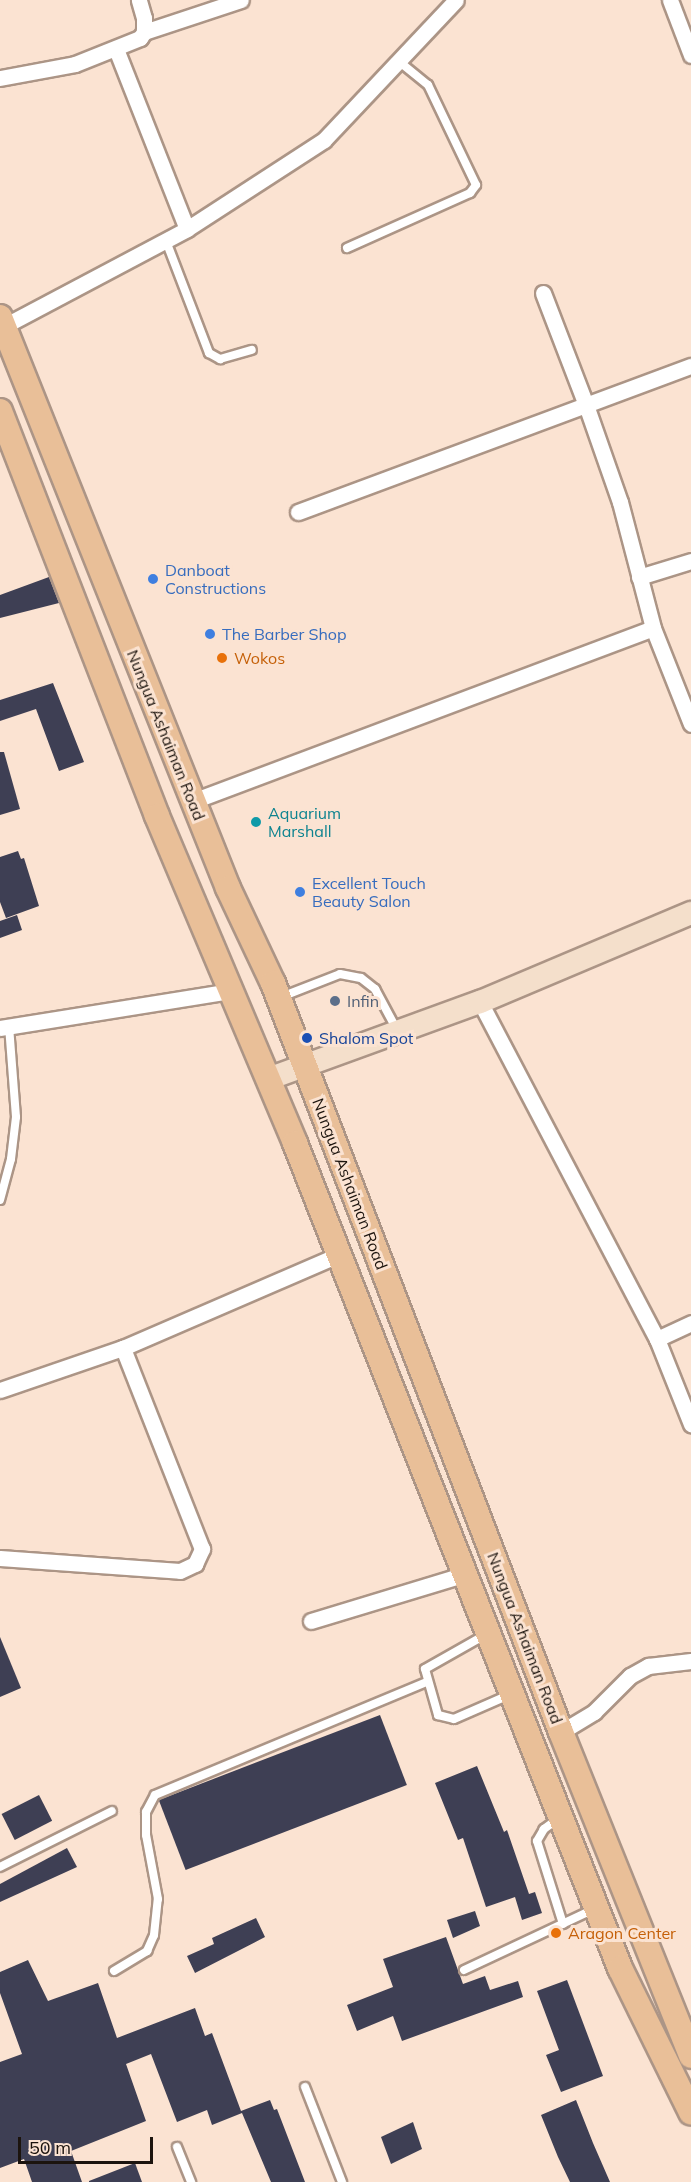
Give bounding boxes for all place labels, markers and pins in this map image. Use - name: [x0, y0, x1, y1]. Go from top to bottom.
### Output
- place label: Danboat Constructions: [165, 560, 266, 598]
- marker: Danboat Constructions: [146, 572, 160, 586]
- place label: The Barber Shop: [222, 624, 347, 644]
- marker: The Barber Shop: [203, 627, 217, 641]
- place label: Wokos: [234, 648, 285, 668]
- marker: Wokos: [215, 651, 229, 665]
- place label: Aquarium Marshall: [268, 803, 341, 841]
- marker: Aquarium Marshall: [249, 815, 263, 829]
- place label: Excellent Touch Beauty Salon: [312, 873, 426, 911]
- marker: Excellent Touch Beauty Salon: [293, 885, 307, 899]
- place label: Infin: [347, 991, 379, 1011]
- marker: Infin: [328, 994, 342, 1008]
- place label: Shalom Spot: [319, 1028, 413, 1048]
- marker: Shalom Spot: [300, 1031, 314, 1045]
- place label: Aragon Center: [568, 1923, 676, 1943]
- marker: Aragon Center: [549, 1926, 563, 1940]

